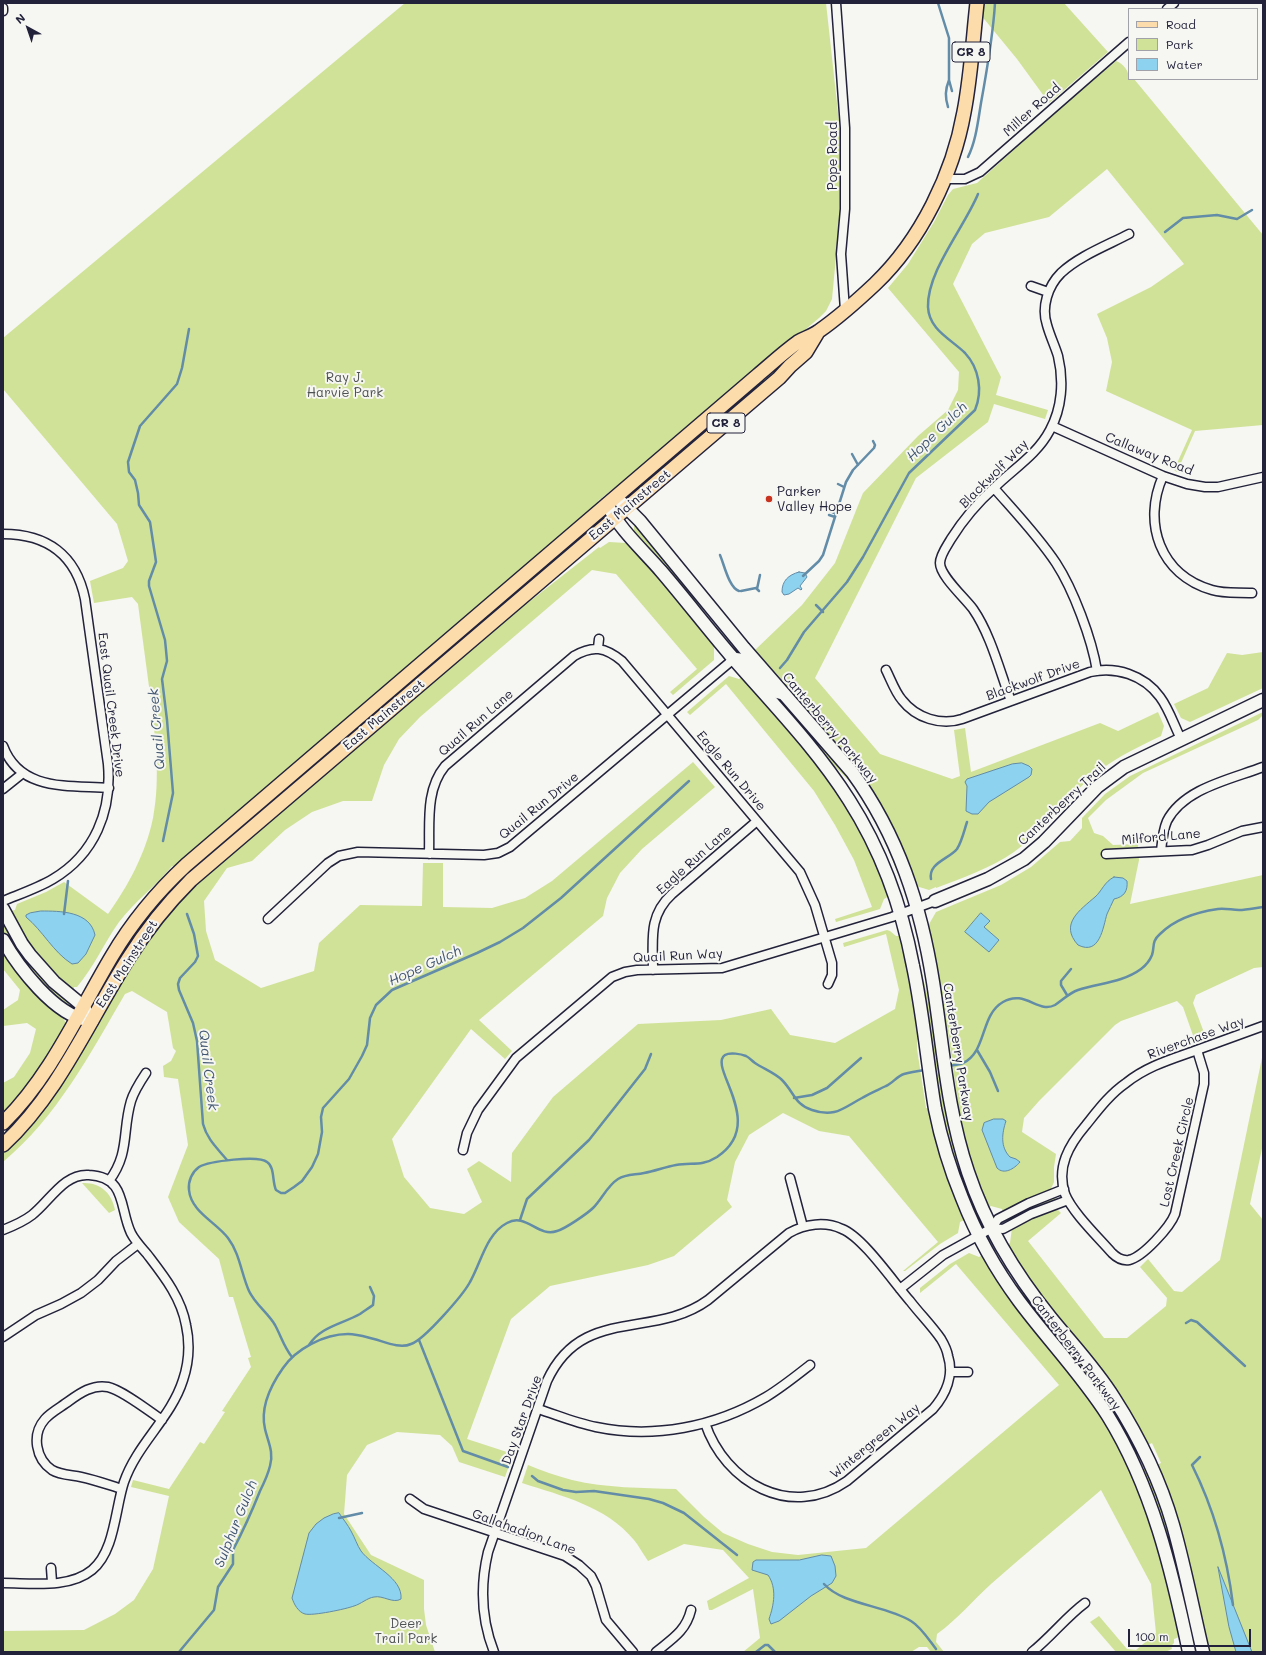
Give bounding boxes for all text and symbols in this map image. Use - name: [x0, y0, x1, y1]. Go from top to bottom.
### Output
- north arrow: [8, 8, 48, 48]
- legend: [1128, 8, 1258, 80]
- text: N: [12, 10, 28, 27]
- text: Road: [1166, 16, 1196, 32]
- text: Park: [1166, 36, 1193, 52]
- road number: CR 8: [952, 42, 990, 62]
- text: Water: [1166, 56, 1203, 72]
- street label: Miller Road: [1000, 80, 1064, 140]
- street label: Pope Road: [825, 122, 841, 190]
- park label: Ray J. Harvie Park: [307, 370, 383, 401]
- water label: Hope Gulch: [903, 399, 971, 465]
- road number: CR 8: [707, 413, 745, 433]
- street label: Callaway Road: [1103, 429, 1195, 479]
- street label: Blackwolf Way: [956, 436, 1032, 512]
- street label: East Mainstreet: [586, 466, 674, 544]
- place label: Parker Valley Hope: [777, 484, 852, 515]
- marker: Parker Valley Hope: [764, 494, 774, 504]
- street label: East Quail Creek Drive: [94, 632, 128, 778]
- street label: Blackwolf Drive: [984, 656, 1082, 704]
- street label: Canterberry Parkway: [779, 669, 881, 787]
- street label: East Mainstreet: [340, 676, 428, 754]
- street label: Quail Run Lane: [436, 686, 516, 760]
- water label: Quail Creek: [145, 688, 169, 770]
- street label: Eagle Run Drive: [693, 728, 769, 814]
- street label: Canterberry Trail: [1015, 759, 1109, 849]
- street label: Quail Run Drive: [496, 769, 582, 843]
- street label: Eagle Run Lane: [653, 822, 735, 898]
- street label: Milford Lane: [1121, 826, 1201, 848]
- street label: East Mainstreet: [93, 917, 161, 1011]
- water label: Hope Gulch: [386, 943, 464, 989]
- street label: Quail Run Way: [633, 946, 723, 966]
- street label: Canterberry Parkway: [939, 982, 977, 1122]
- street label: Riverchase Way: [1146, 1013, 1246, 1063]
- water label: Quail Creek: [195, 1029, 221, 1111]
- street label: Lost Creek Circle: [1157, 1095, 1197, 1209]
- street label: Canterberry Parkway: [1028, 1293, 1124, 1413]
- street label: Day Star Drive: [499, 1373, 545, 1467]
- street label: Wintergreen Way: [827, 1400, 923, 1482]
- water label: Sulphur Gulch: [211, 1478, 261, 1570]
- street label: Gallahadion Lane: [470, 1506, 578, 1558]
- park label: Deer Trail Park: [375, 1616, 437, 1647]
- scale bar: [1130, 1621, 1253, 1647]
- text: 100 m: [1135, 1628, 1169, 1644]

